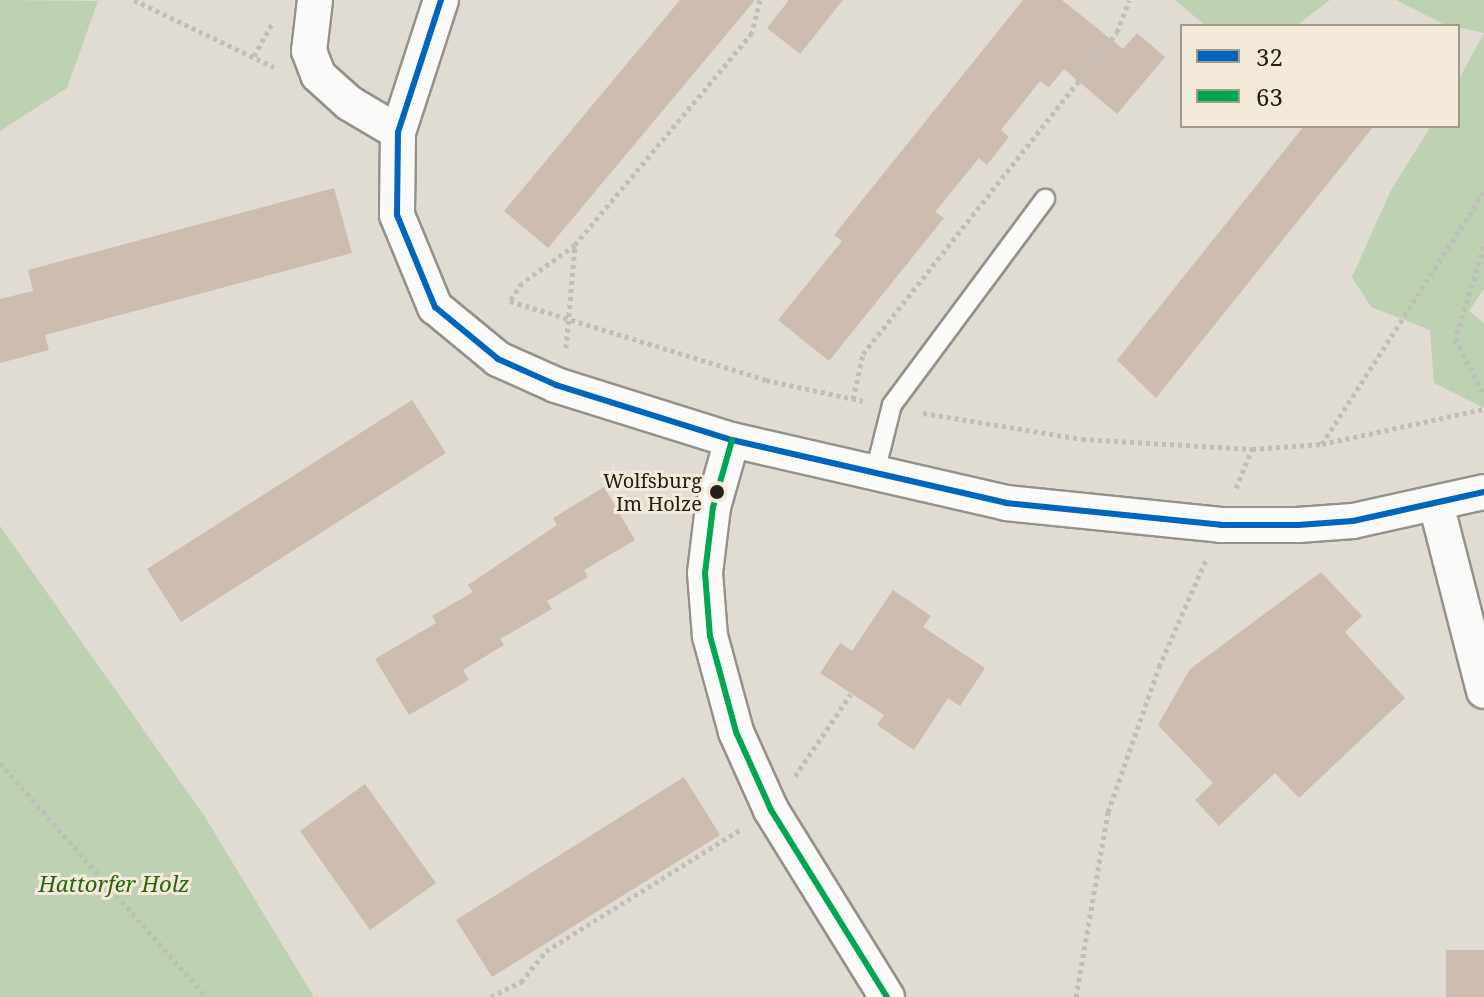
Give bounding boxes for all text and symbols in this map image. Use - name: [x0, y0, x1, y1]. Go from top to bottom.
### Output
- legend: [1180, 24, 1460, 128]
- text: 32: [1256, 40, 1283, 73]
- text: 63: [1256, 80, 1283, 113]
- place label: Wolfsburg Im Holze: [603, 468, 702, 515]
- marker: Wolfsburg Im Holze: [709, 484, 725, 500]
- park label: Hattorfer Holz: [38, 871, 190, 897]

